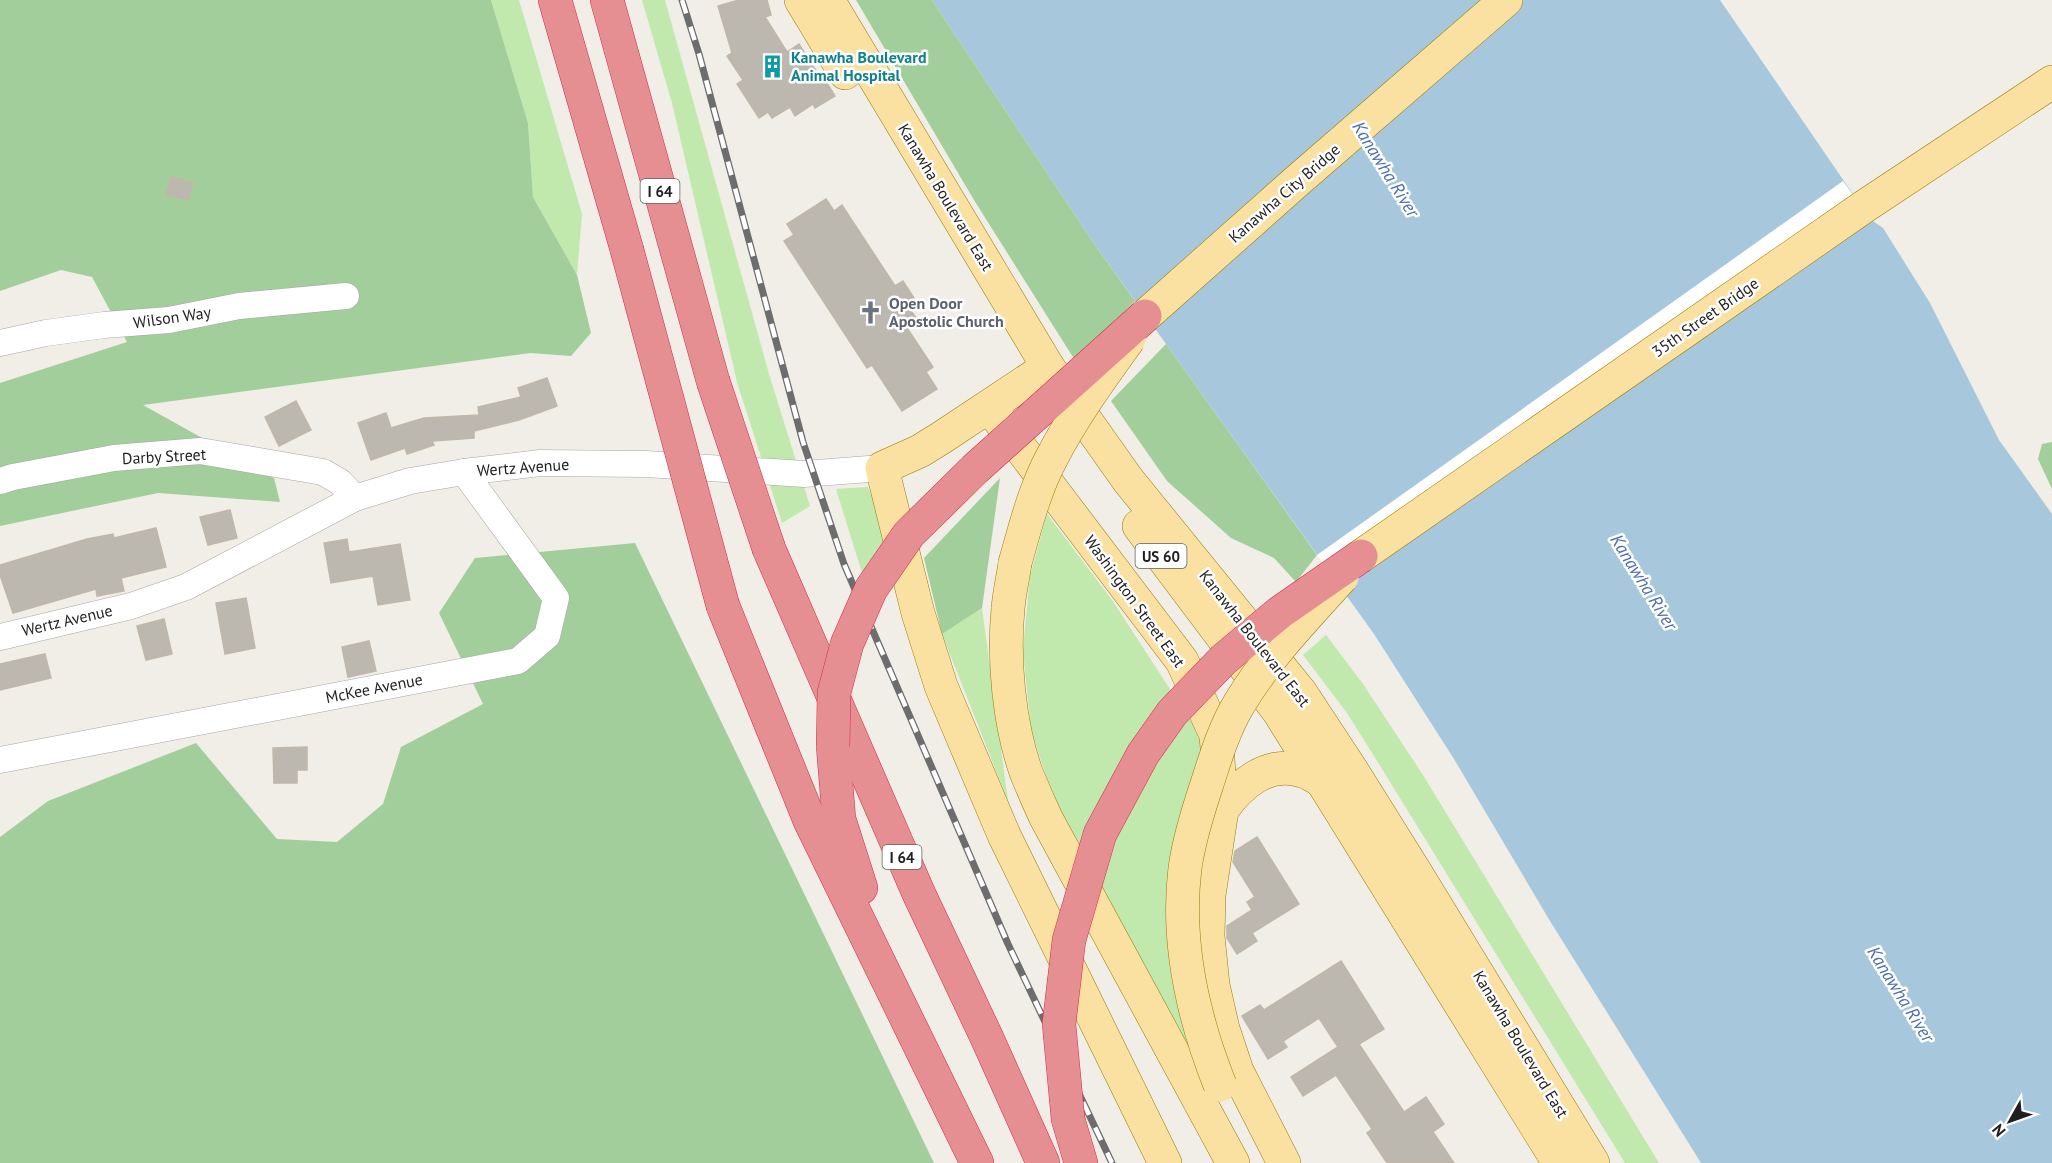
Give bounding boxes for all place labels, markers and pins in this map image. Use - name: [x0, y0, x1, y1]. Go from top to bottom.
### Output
- place label: Kanawha Boulevard Animal Hospital: [791, 47, 927, 85]
- building icon: Kanawha Boulevard Animal Hospital: [760, 53, 786, 79]
- place label: Open Door Apostolic Church: [889, 293, 1004, 331]
- church icon: Open Door Apostolic Church: [858, 299, 884, 325]

